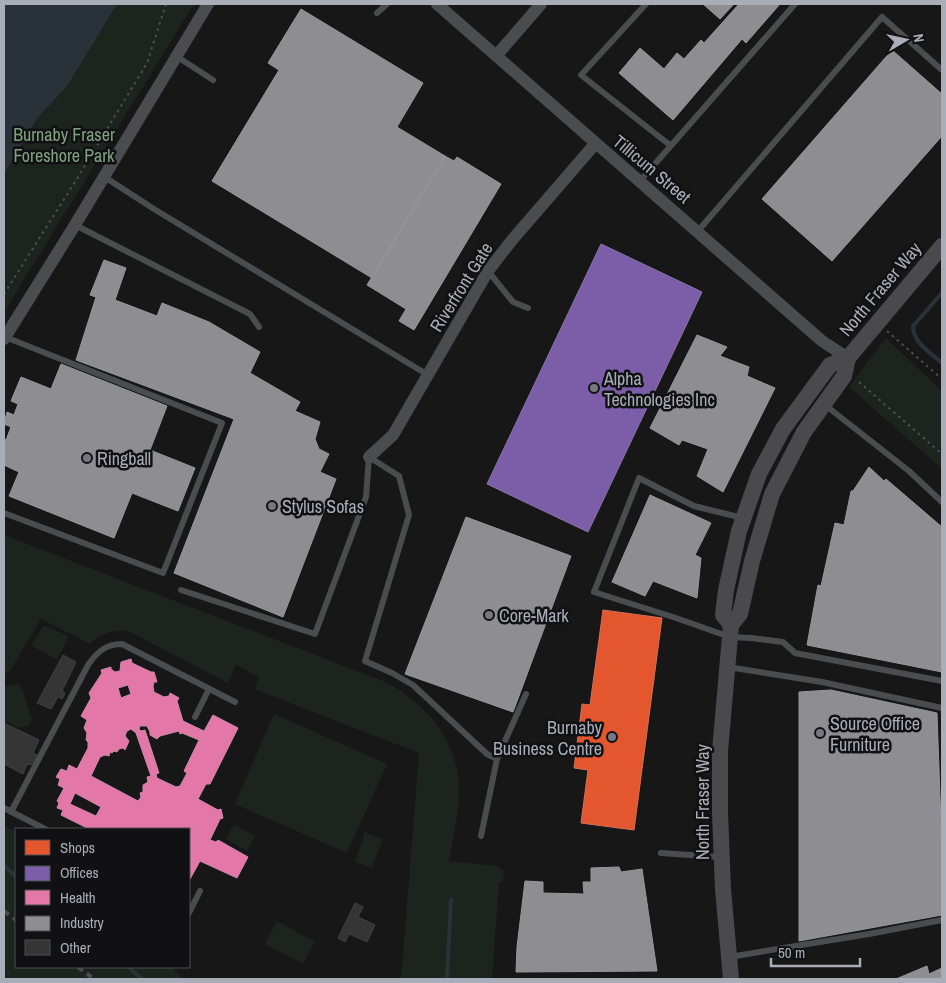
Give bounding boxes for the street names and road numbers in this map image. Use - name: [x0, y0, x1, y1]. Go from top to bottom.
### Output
- street label: Tillicum Street: [608, 129, 696, 209]
- street label: North Fraser Way: [833, 236, 927, 341]
- street label: Riverfront Gate: [424, 238, 498, 336]
- street label: North Fraser Way: [690, 743, 715, 860]

